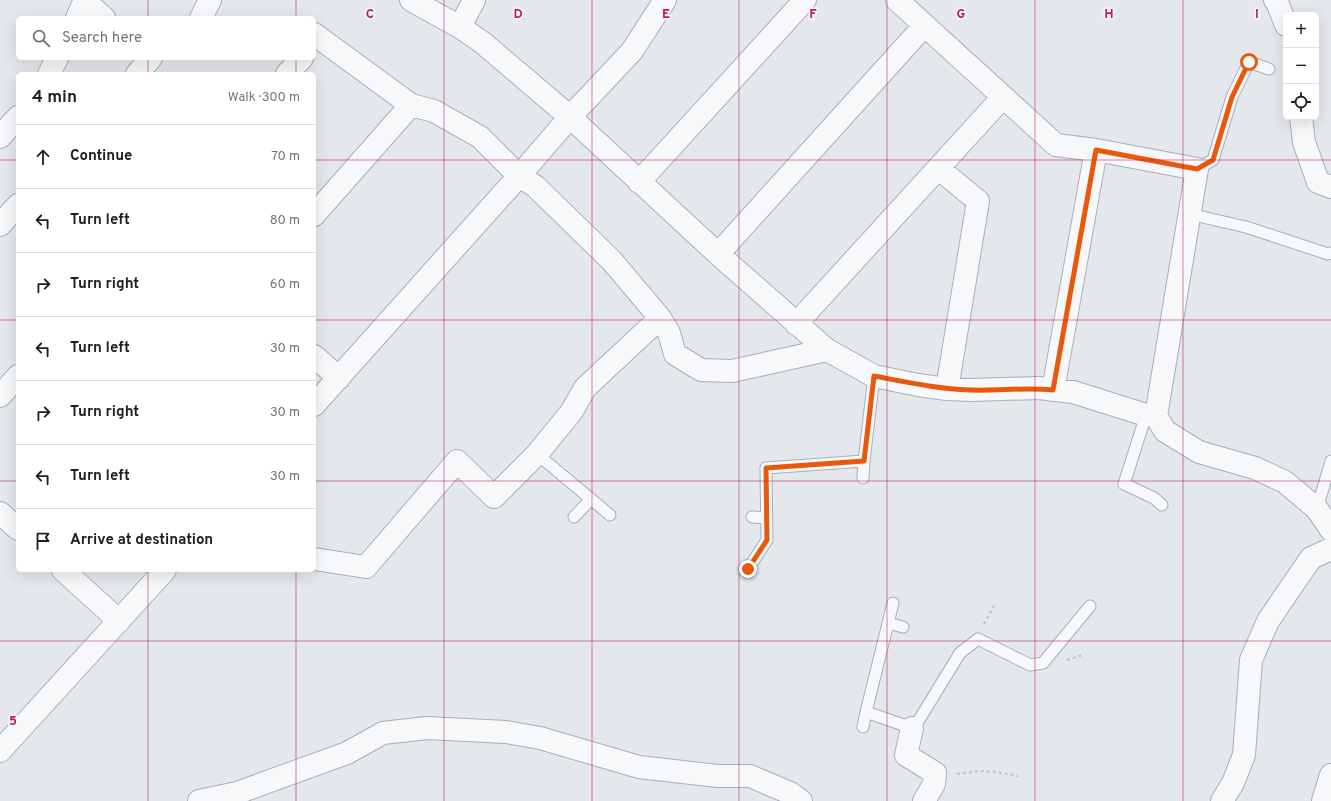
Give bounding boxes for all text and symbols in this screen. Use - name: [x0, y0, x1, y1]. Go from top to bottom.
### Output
- text: C: [366, 7, 374, 23]
- text: D: [513, 7, 523, 23]
- text: E: [662, 7, 670, 23]
- text: F: [809, 7, 817, 23]
- text: G: [957, 7, 966, 23]
- text: H: [1104, 7, 1114, 23]
- text: I: [1255, 7, 1259, 23]
- map controls: [1283, 12, 1319, 120]
- button: +: [1283, 12, 1319, 48]
- search box: [16, 16, 316, 60]
- icon: search: [30, 27, 52, 49]
- text: Search here: [62, 29, 142, 48]
- button: −: [1283, 48, 1319, 84]
- route start: [1240, 53, 1258, 71]
- button: locate: [1283, 84, 1319, 120]
- text: 4 min: [32, 87, 77, 109]
- text: Walk · 300 m: [228, 90, 300, 106]
- icon: ahead: [32, 146, 54, 168]
- text: Continue: [70, 147, 132, 166]
- text: 70 m: [271, 149, 300, 165]
- icon: left: [32, 210, 54, 232]
- text: Turn left: [70, 211, 130, 230]
- text: 80 m: [270, 213, 300, 229]
- icon: right: [32, 274, 54, 296]
- text: Turn right: [70, 275, 139, 294]
- text: 60 m: [270, 277, 300, 293]
- icon: left: [32, 338, 54, 360]
- text: Turn left: [70, 339, 130, 358]
- text: 30 m: [270, 341, 300, 357]
- icon: right: [32, 402, 54, 424]
- text: Turn right: [70, 403, 139, 422]
- text: 30 m: [270, 405, 300, 421]
- icon: left: [32, 466, 54, 488]
- text: Turn left: [70, 467, 130, 486]
- text: 30 m: [270, 469, 300, 485]
- icon: arrive: [32, 530, 54, 552]
- text: Arrive at destination: [70, 531, 213, 550]
- route end: [739, 560, 757, 578]
- text: 5: [9, 714, 17, 730]

